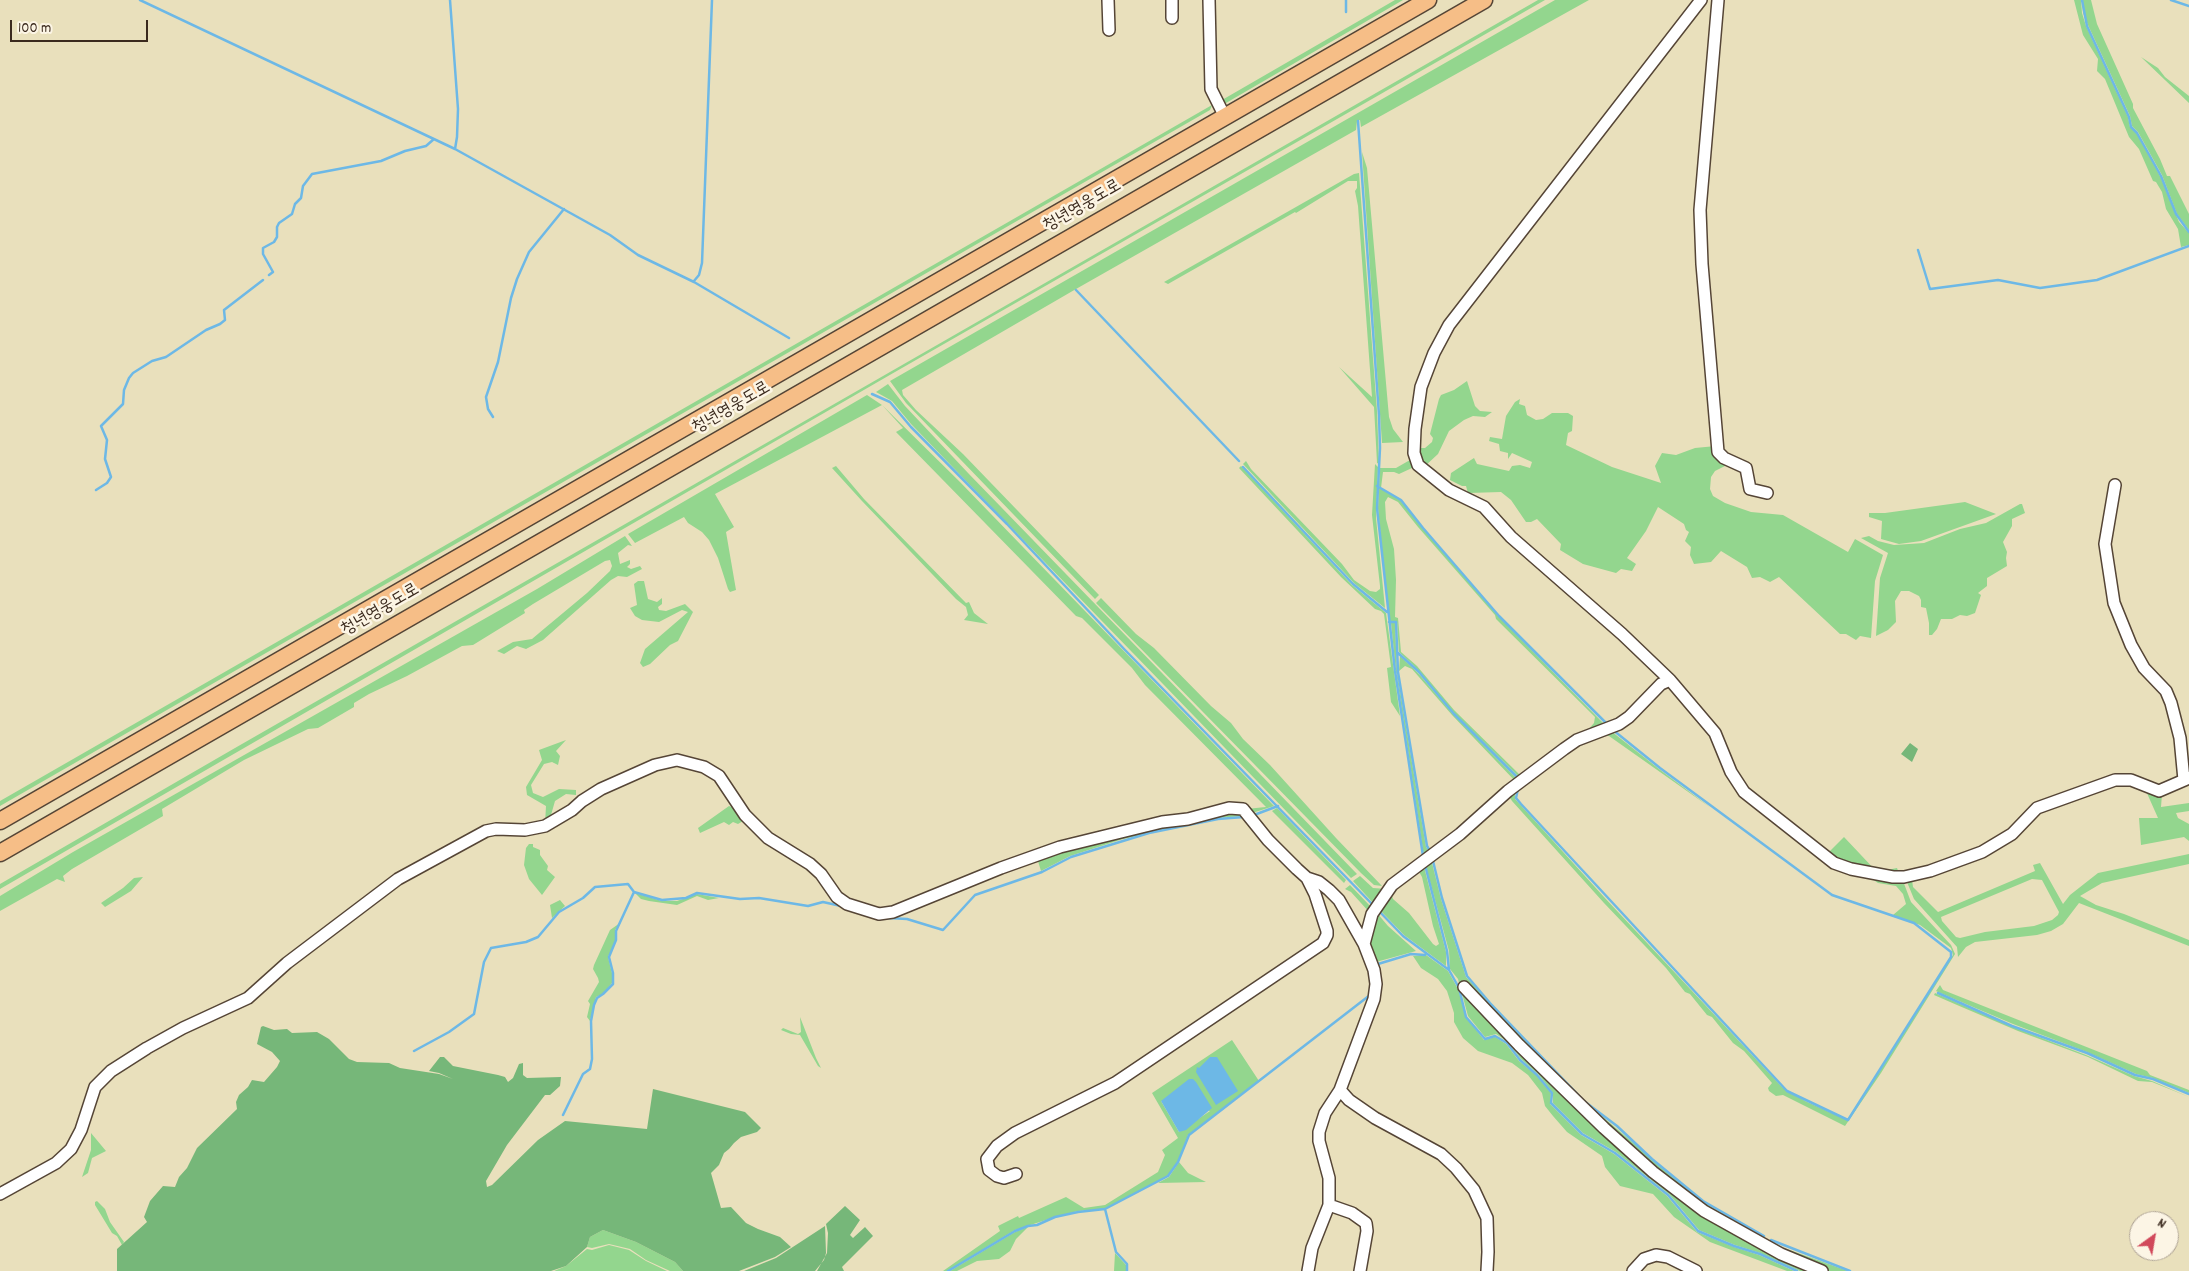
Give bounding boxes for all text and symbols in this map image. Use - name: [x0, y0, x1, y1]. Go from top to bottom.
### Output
- scale bar: [12, 10, 150, 42]
- text: 100 m: [18, 18, 51, 40]
- street label: 청년영웅도로: [1040, 176, 1126, 238]
- street label: 청년영웅도로: [689, 378, 775, 440]
- street label: 청년영웅도로: [338, 580, 424, 642]
- north arrow: [2129, 1211, 2179, 1261]
- text: N: [2153, 1214, 2170, 1234]

